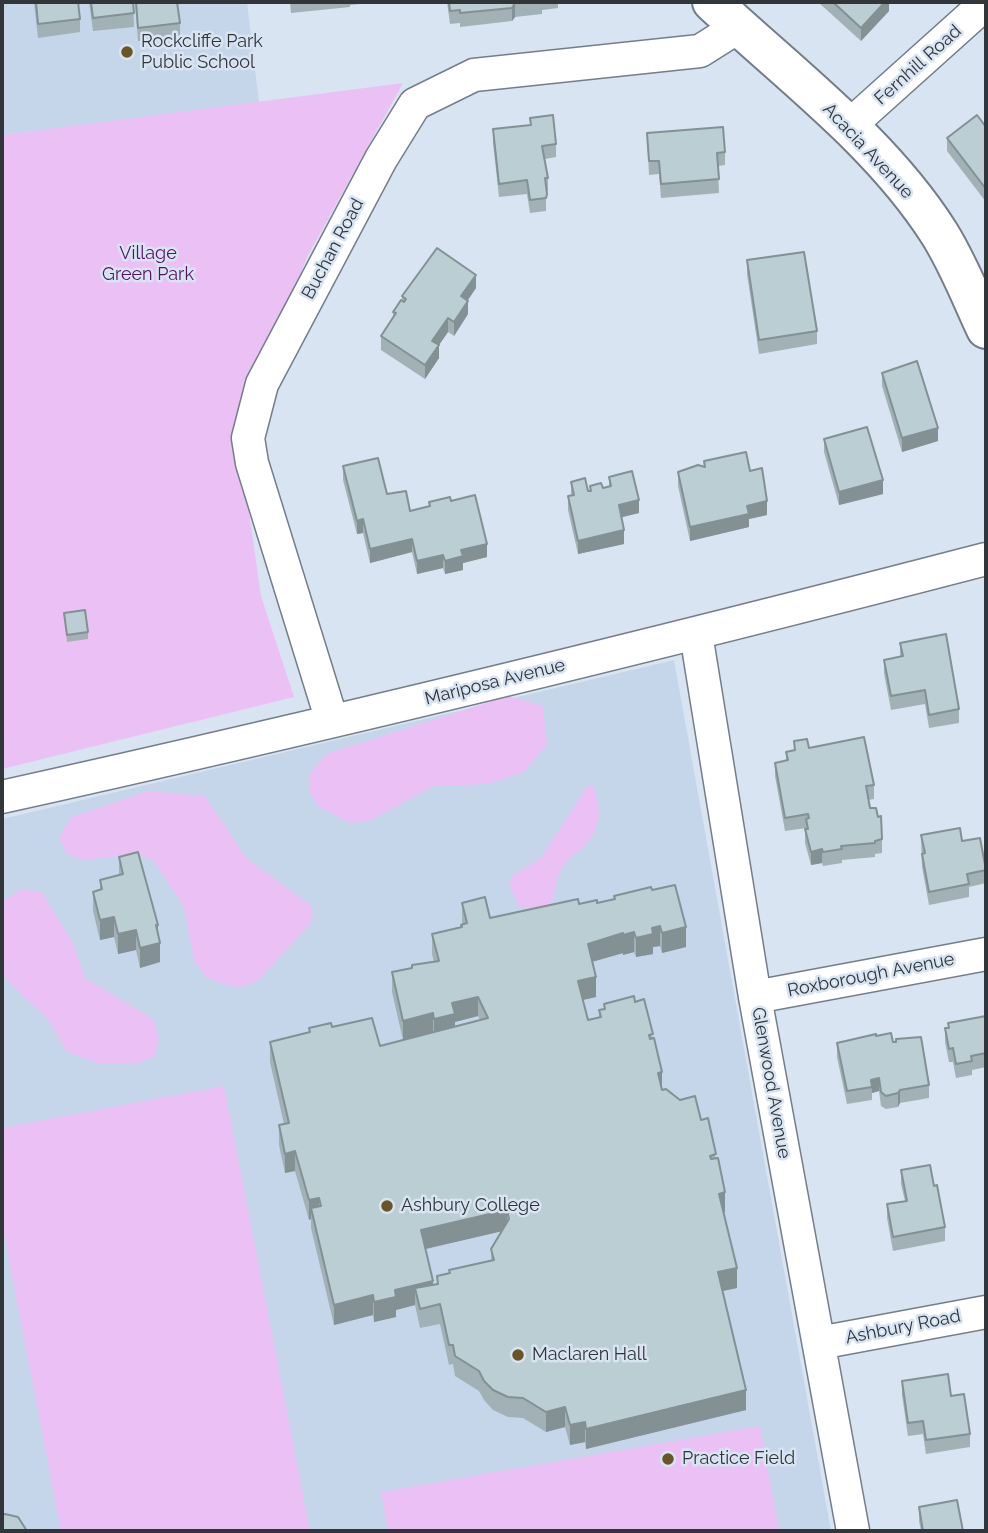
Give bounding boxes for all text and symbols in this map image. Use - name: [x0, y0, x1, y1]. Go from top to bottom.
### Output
- street label: Fernhill Road: [870, 20, 966, 110]
- place label: Rockcliffe Park Public School: [141, 31, 263, 74]
- marker: Rockcliffe Park Public School: [119, 44, 135, 60]
- street label: Acacia Avenue: [818, 99, 918, 203]
- street label: Buchan Road: [297, 195, 369, 303]
- park label: Village Green Park: [102, 243, 194, 286]
- street label: Mariposa Avenue: [423, 654, 567, 710]
- street label: Roxborough Avenue: [786, 948, 956, 1002]
- street label: Glenwood Avenue: [747, 1006, 795, 1160]
- place label: Ashbury College: [401, 1195, 540, 1217]
- marker: Ashbury College: [379, 1198, 395, 1214]
- street label: Ashbury Road: [844, 1305, 962, 1349]
- place label: Maclaren Hall: [532, 1344, 647, 1366]
- marker: Maclaren Hall: [510, 1347, 526, 1363]
- place label: Practice Field: [682, 1448, 795, 1470]
- marker: Practice Field: [660, 1451, 676, 1467]

